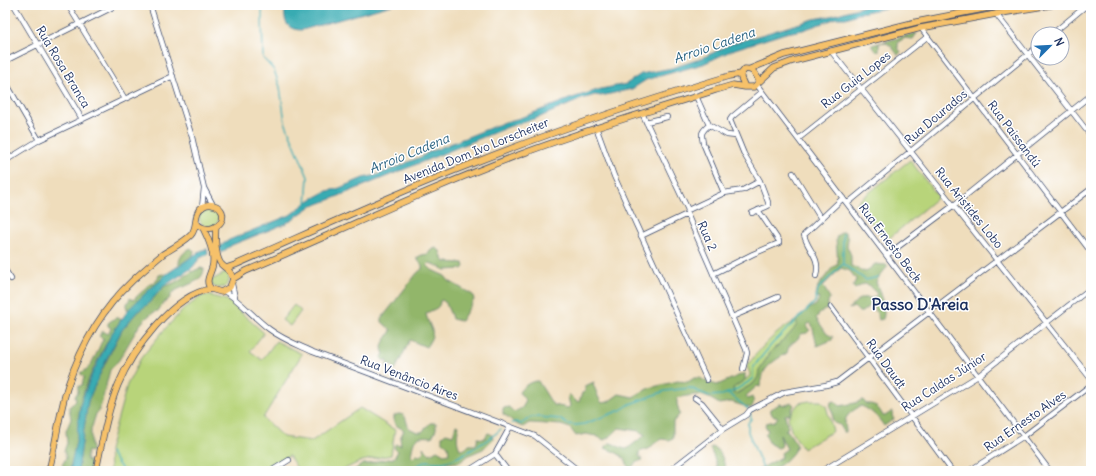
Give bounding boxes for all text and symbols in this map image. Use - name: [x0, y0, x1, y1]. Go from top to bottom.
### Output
- street label: Rua Rosa Branca: [33, 23, 94, 111]
- water label: Arroio Cadena: [671, 23, 758, 67]
- north arrow: [1030, 26, 1070, 66]
- text: N: [1051, 36, 1067, 48]
- street label: Rua Guia Lopes: [818, 48, 893, 111]
- street label: Rua Dourados: [901, 86, 970, 147]
- street label: Rua Paissandú: [984, 97, 1044, 170]
- street label: Avenida Dom Ivo Lorscheiter: [401, 114, 551, 187]
- water label: Arroio Cadena: [367, 129, 452, 177]
- street label: Rua Aristides Lobo: [932, 164, 1007, 251]
- street label: Rua Ernesto Beck: [856, 200, 925, 285]
- street label: Rua 2: [694, 219, 721, 253]
- district label: Passo D'Areia: [871, 294, 969, 314]
- street label: Rua Daudt: [863, 336, 909, 391]
- street label: Rua Caldas Júnior: [898, 349, 989, 415]
- street label: Rua Venâncio Aires: [358, 352, 460, 403]
- street label: Rua Ernesto Alves: [981, 387, 1069, 454]

